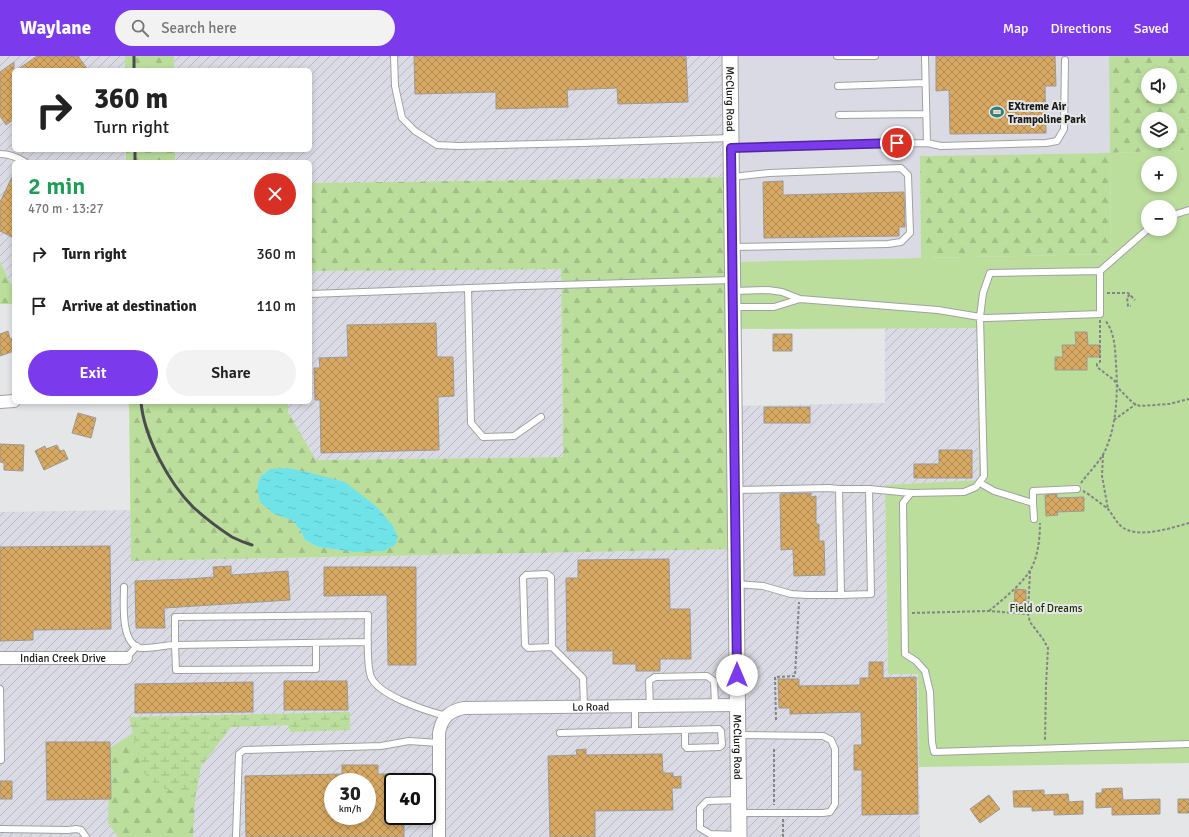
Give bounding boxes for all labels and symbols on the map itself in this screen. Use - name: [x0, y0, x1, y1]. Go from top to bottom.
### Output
- street label: McClurg Road: [724, 66, 737, 132]
- place label: EXtreme Air Trampoline Park: [1008, 100, 1086, 126]
- sports icon: EXtreme Air Trampoline Park: [989, 104, 1005, 120]
- pin: [880, 126, 914, 160]
- park label: Field of Dreams: [1009, 602, 1083, 615]
- street label: Indian Creek Drive: [20, 652, 106, 665]
- position arrow: [716, 654, 758, 696]
- street label: Lo Road: [572, 700, 610, 713]
- street label: McClurg Road: [731, 714, 745, 780]
- speed limit sign: 40: [384, 773, 436, 825]

